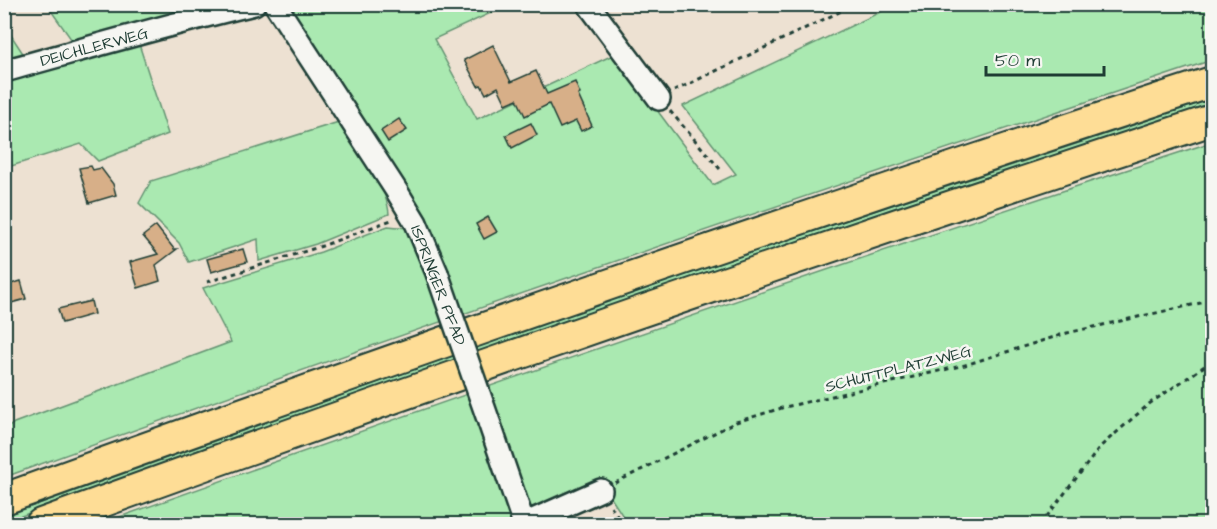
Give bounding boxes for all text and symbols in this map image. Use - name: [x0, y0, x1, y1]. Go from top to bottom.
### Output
- street label: DEICHLERWEG: [38, 22, 151, 72]
- scale bar: [986, 39, 1104, 77]
- text: 50 m: [995, 48, 1040, 73]
- street label: ISPRINGER PFAD: [405, 222, 471, 349]
- street label: SCHUTTPLATZWEG: [823, 340, 974, 398]

